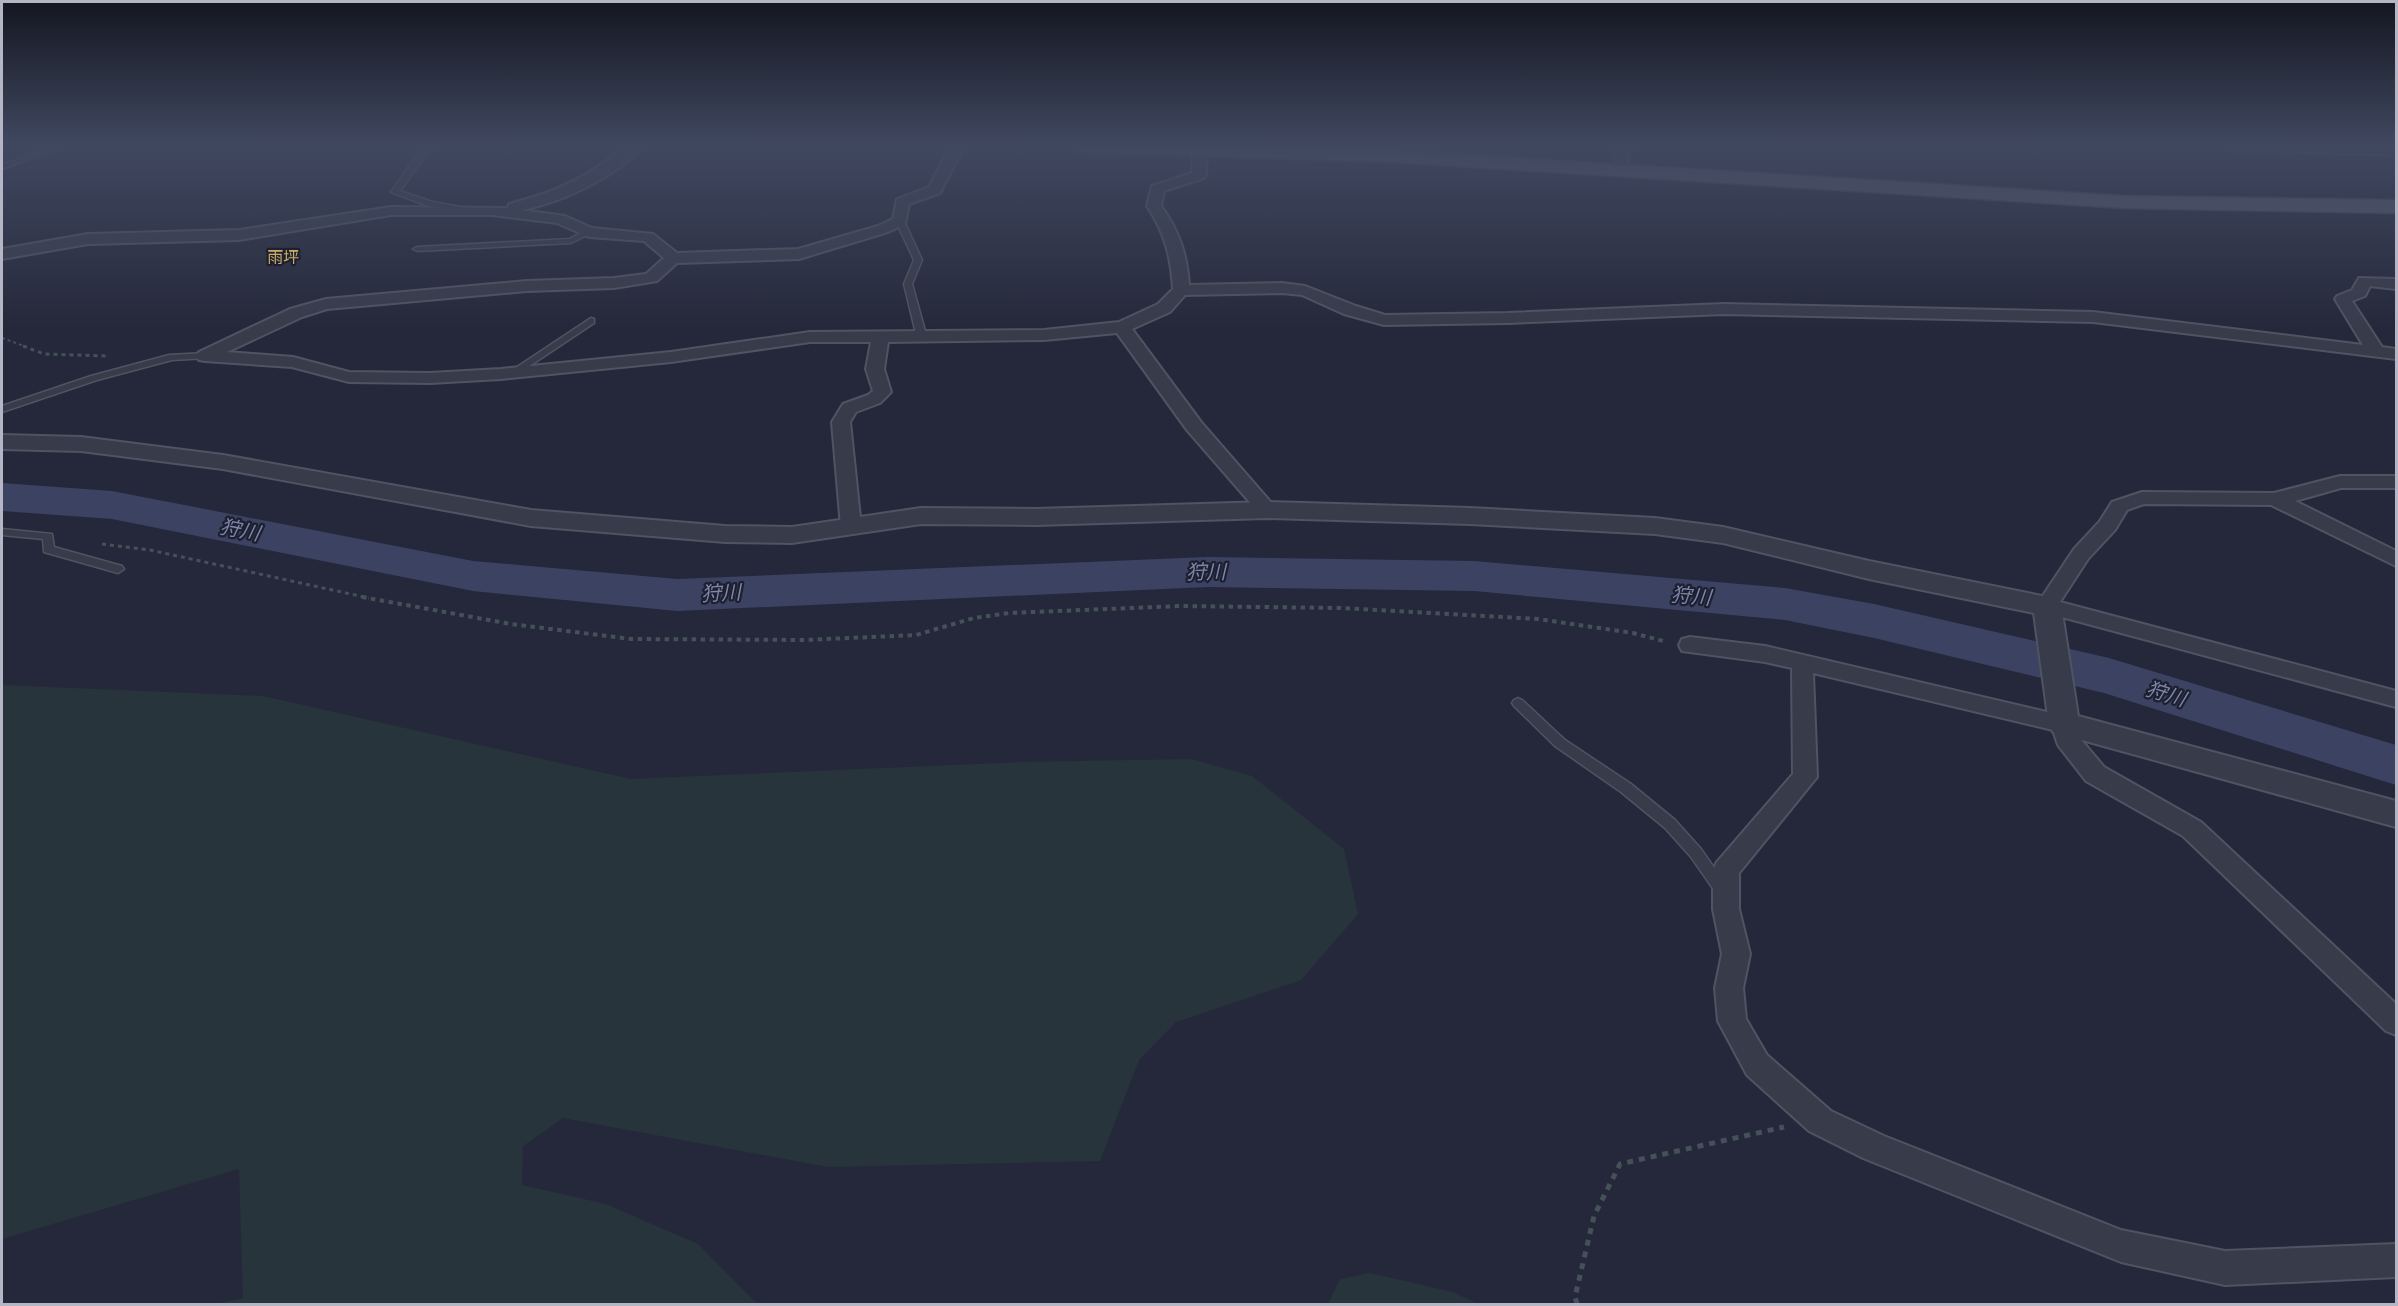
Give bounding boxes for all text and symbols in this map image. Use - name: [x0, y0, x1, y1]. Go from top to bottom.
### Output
- district label: 雨坪: [267, 247, 299, 266]
- water label: 狩川: [218, 513, 264, 545]
- water label: 狩川: [1186, 559, 1228, 583]
- water label: 狩川: [700, 579, 744, 605]
- water label: 狩川: [1670, 581, 1714, 609]
- water label: 狩川: [2144, 676, 2191, 711]

